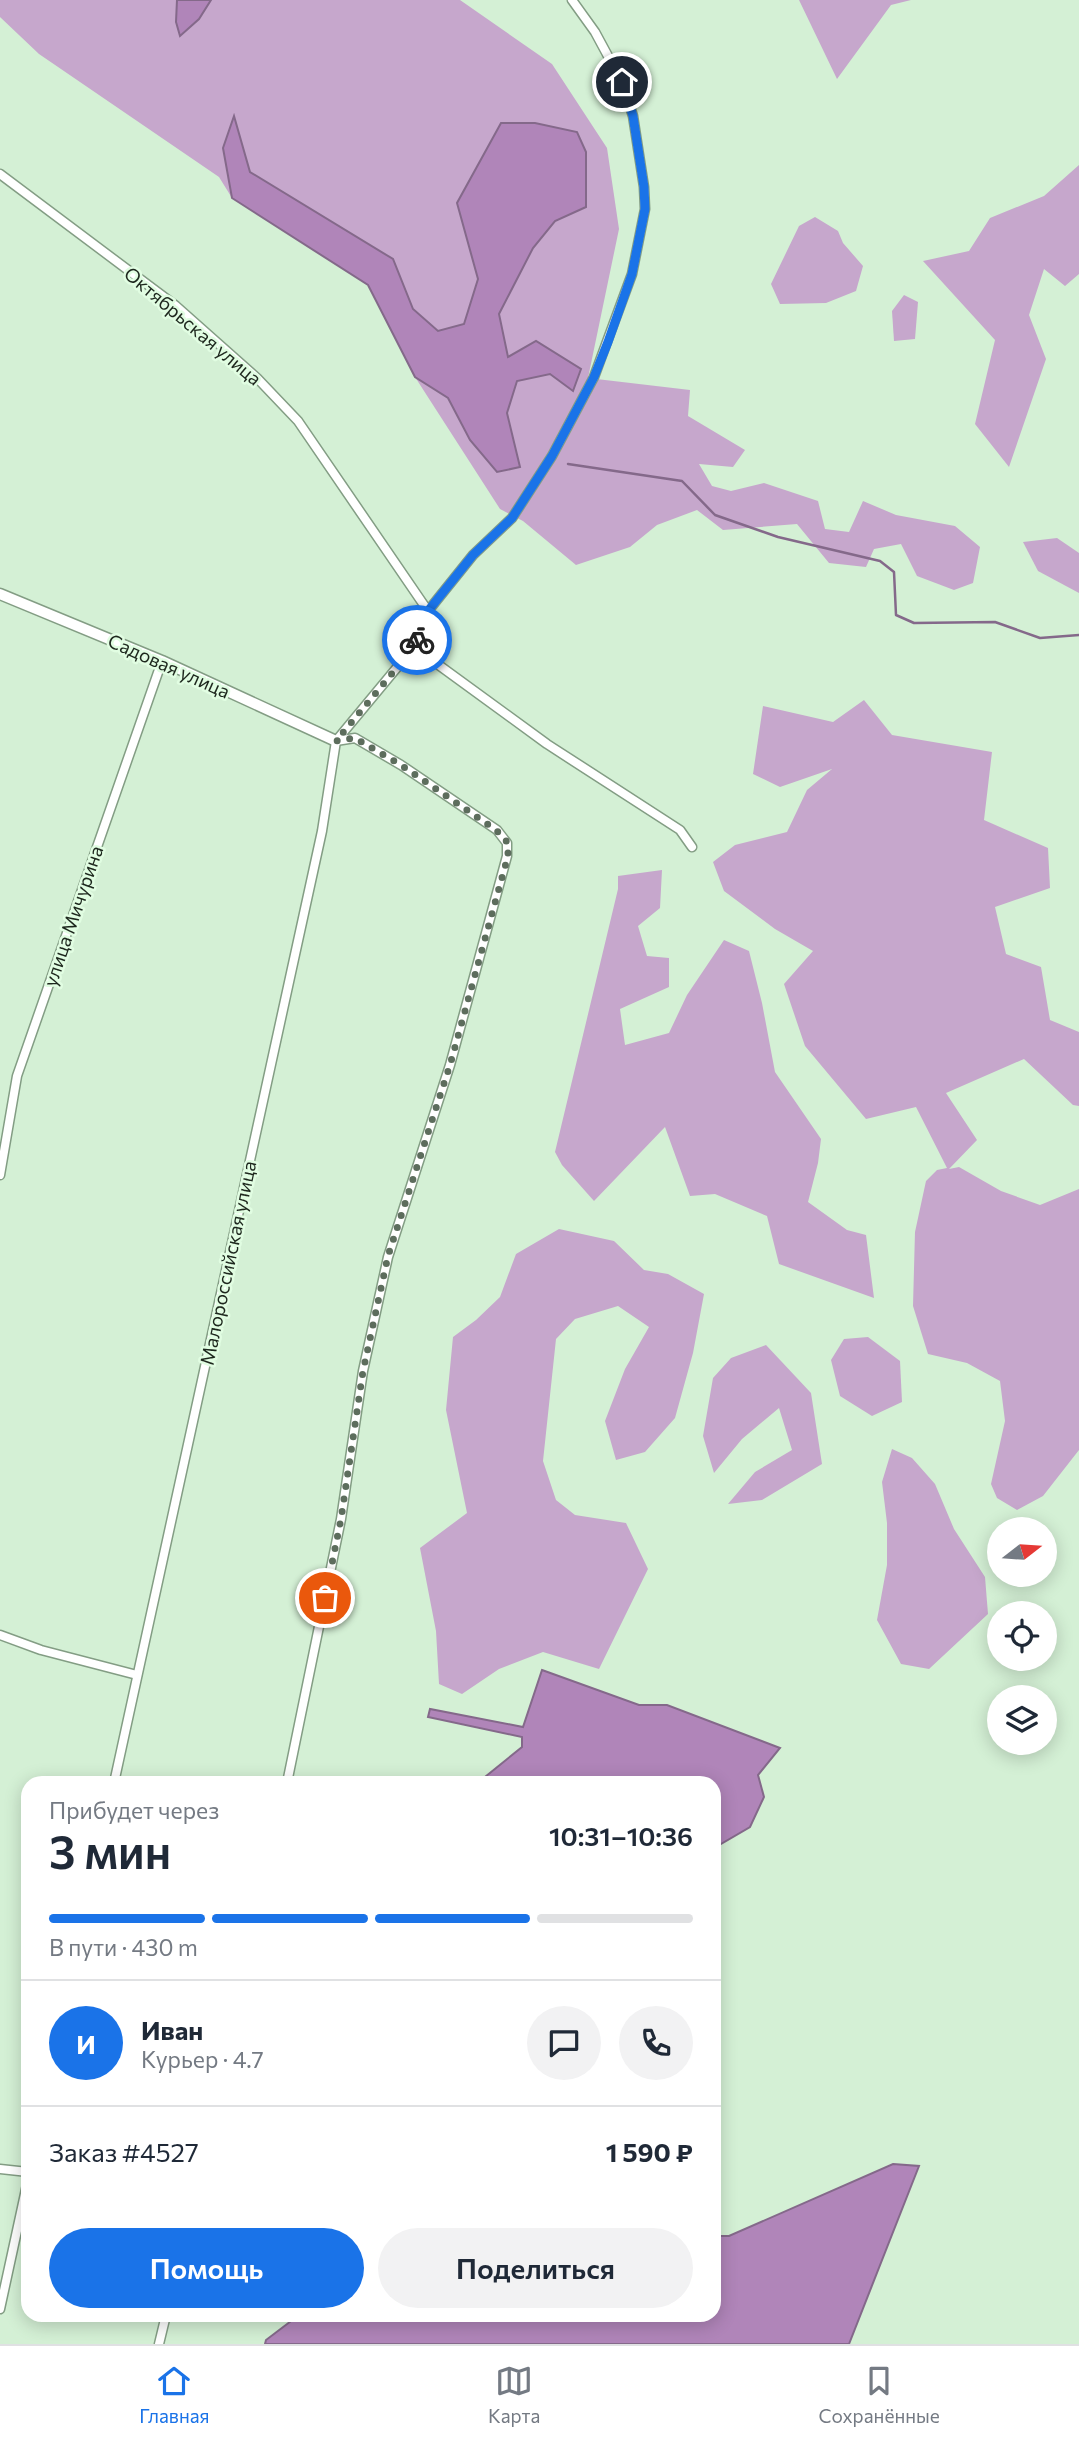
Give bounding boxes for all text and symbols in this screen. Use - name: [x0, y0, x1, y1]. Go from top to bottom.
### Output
- pin: [592, 52, 652, 112]
- icon: home: [603, 63, 641, 101]
- street label: Октябрьская улица: [120, 262, 267, 390]
- courier: [382, 605, 452, 675]
- icon: bike: [398, 621, 436, 659]
- street label: Садовая улица: [105, 628, 234, 703]
- street label: улица Мичурина: [38, 842, 107, 989]
- street label: Малороссийская улица: [195, 1159, 260, 1367]
- north arrow: [987, 1517, 1057, 1587]
- map controls: [987, 1517, 1057, 1755]
- pin: [295, 1568, 355, 1628]
- icon: bag: [306, 1579, 344, 1617]
- button: locate: [987, 1601, 1057, 1671]
- button: layers: [987, 1685, 1057, 1755]
- text: Прибудет через: [49, 1796, 219, 1824]
- text: 10:31–10:36: [549, 1820, 693, 1851]
- text: 3 мин: [49, 1822, 171, 1878]
- text: В пути · 430 m: [49, 1933, 198, 1961]
- button: chat: [527, 2006, 601, 2080]
- button: phone: [619, 2006, 693, 2080]
- text: Иван: [141, 2014, 203, 2045]
- text: И: [76, 2028, 96, 2059]
- text: Курьер · 4.7: [141, 2045, 264, 2073]
- text: Заказ #4527: [49, 2136, 199, 2167]
- text: 1 590 ₽: [606, 2136, 693, 2167]
- button: Помощь: [49, 2228, 364, 2308]
- button: Поделиться: [378, 2228, 693, 2308]
- tab: Главная: [139, 2362, 210, 2427]
- tab: Карта: [488, 2362, 540, 2427]
- tab: Сохранённые: [819, 2362, 940, 2427]

